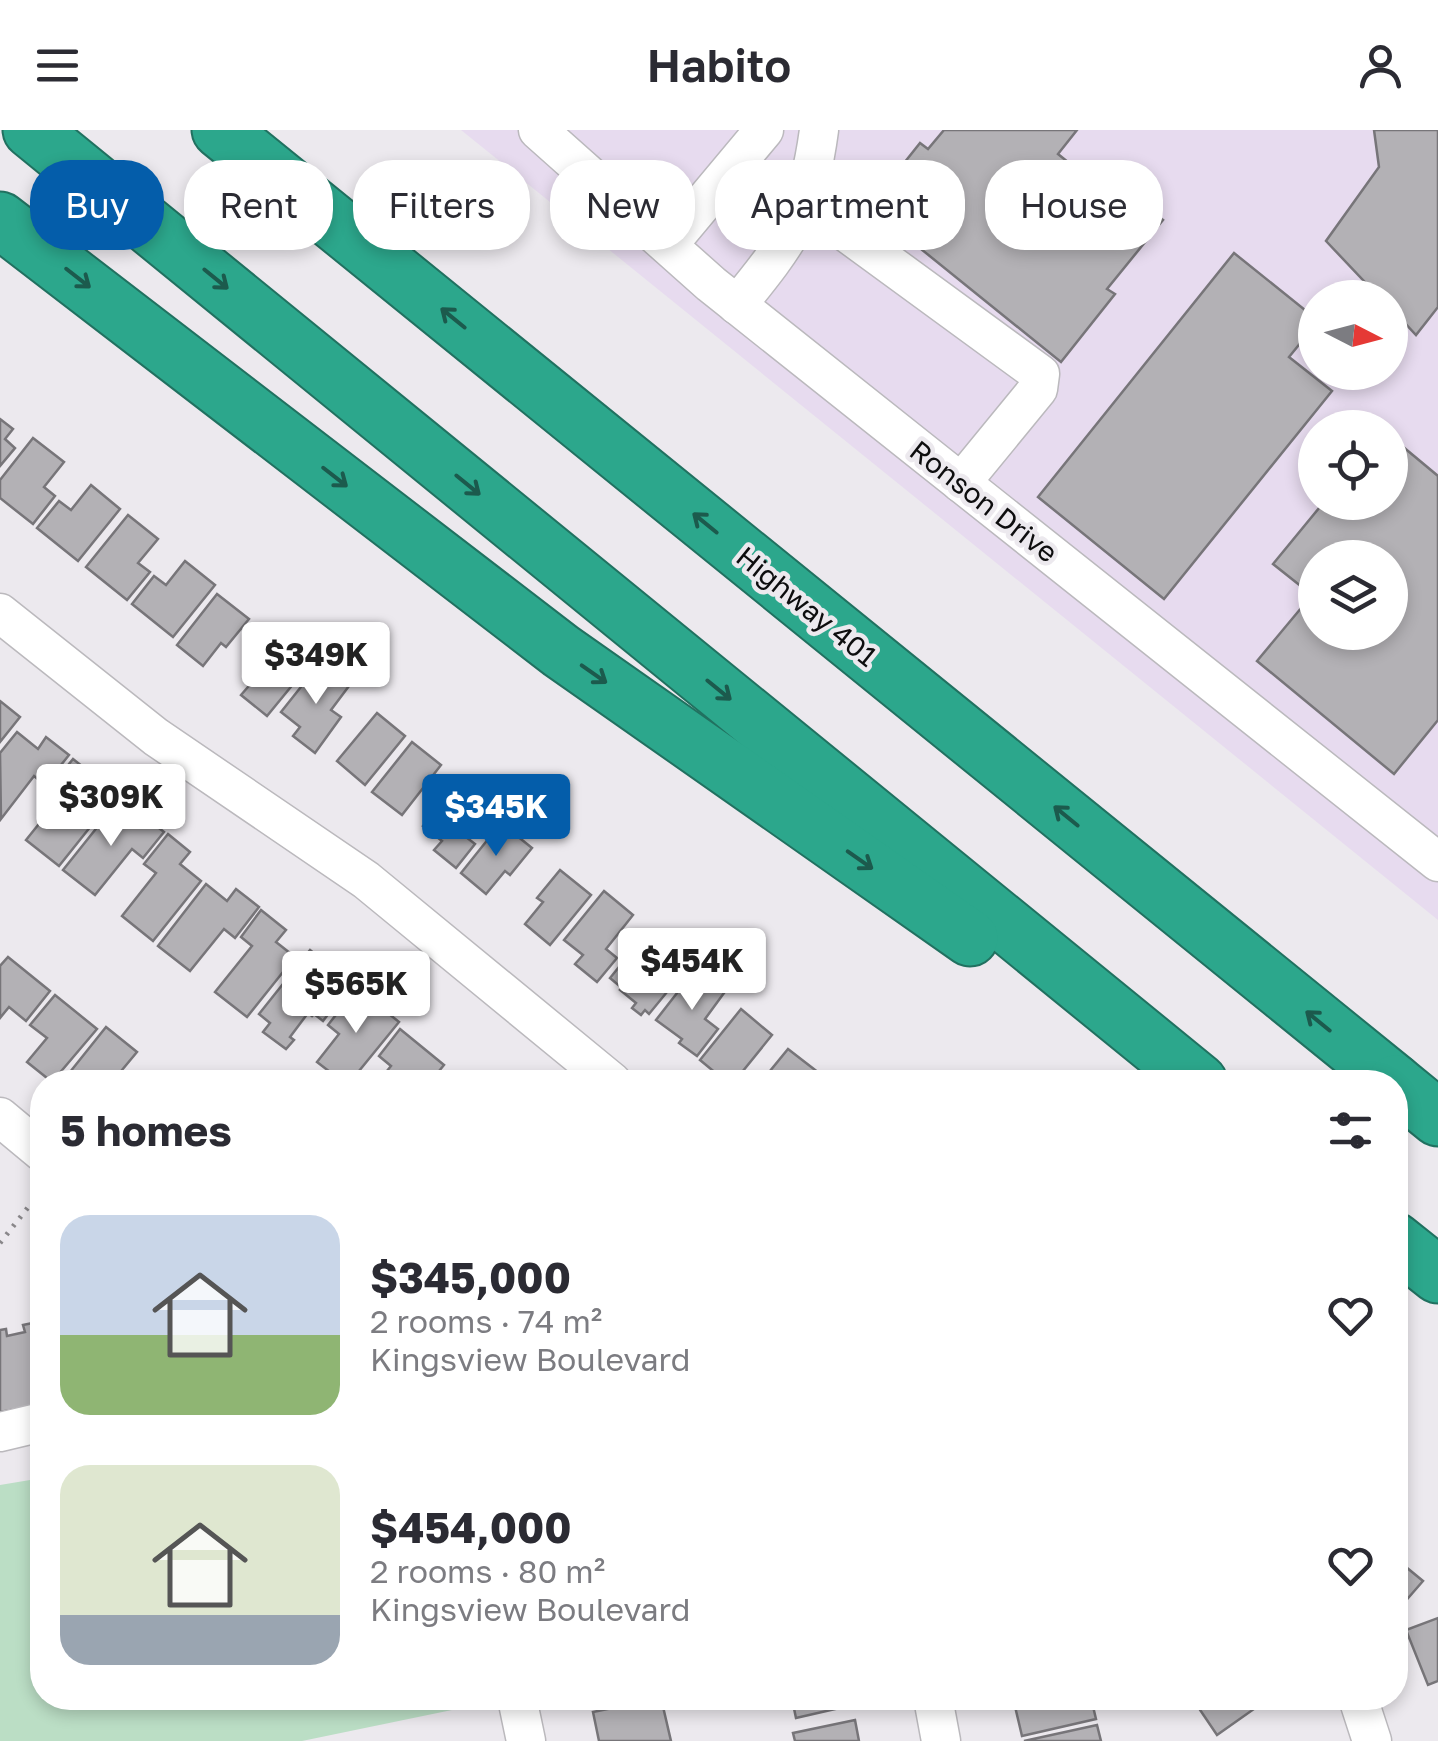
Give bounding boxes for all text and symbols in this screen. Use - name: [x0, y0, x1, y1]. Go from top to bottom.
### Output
- icon: menu: [30, 38, 85, 93]
- text: Habito: [647, 38, 791, 92]
- icon: person: [1353, 38, 1408, 93]
- chip: Buy: [30, 160, 164, 250]
- chip: Rent: [184, 160, 333, 250]
- chip: Filters: [353, 160, 530, 250]
- chip: New: [550, 160, 695, 250]
- chip: Apartment: [715, 160, 965, 250]
- chip: House: [985, 160, 1163, 250]
- one-way arrow: [64, 268, 91, 289]
- one-way arrow: [202, 268, 229, 289]
- north arrow: [1298, 280, 1408, 390]
- map controls: [1298, 280, 1408, 650]
- one-way arrow: [440, 307, 466, 329]
- button: locate: [1298, 410, 1408, 520]
- street label: Ronson Drive: [904, 433, 1064, 569]
- one-way arrow: [321, 466, 348, 487]
- one-way arrow: [454, 474, 480, 496]
- one-way arrow: [692, 513, 719, 534]
- street label: Highway 401: [730, 539, 884, 673]
- button: layers: [1298, 540, 1408, 650]
- pin: $349K: [246, 622, 386, 707]
- text: $349K: [264, 635, 368, 673]
- one-way arrow: [579, 663, 607, 684]
- one-way arrow: [706, 679, 732, 701]
- pin: $309K: [41, 764, 181, 849]
- pin: $345K: [426, 774, 566, 859]
- text: $309K: [58, 777, 164, 815]
- text: $345K: [444, 787, 548, 825]
- one-way arrow: [1053, 806, 1080, 827]
- one-way arrow: [846, 849, 873, 870]
- pin: $454K: [622, 928, 762, 1013]
- text: $454K: [640, 941, 744, 979]
- pin: $565K: [286, 951, 426, 1036]
- text: $565K: [304, 964, 408, 1002]
- one-way arrow: [1306, 1010, 1332, 1032]
- icon: filters: [1323, 1103, 1378, 1158]
- text: 5 homes: [60, 1105, 232, 1155]
- text: $345,000: [370, 1252, 571, 1302]
- icon: home: [140, 1255, 260, 1375]
- icon: heart: [1323, 1288, 1378, 1343]
- text: 2 rooms · 74 m²: [370, 1302, 602, 1340]
- text: Kingsview Boulevard: [370, 1340, 690, 1378]
- text: $454,000: [370, 1502, 572, 1552]
- icon: home: [140, 1505, 260, 1625]
- icon: heart: [1323, 1538, 1378, 1593]
- text: 2 rooms · 80 m²: [370, 1552, 605, 1590]
- text: Kingsview Boulevard: [370, 1590, 690, 1628]

